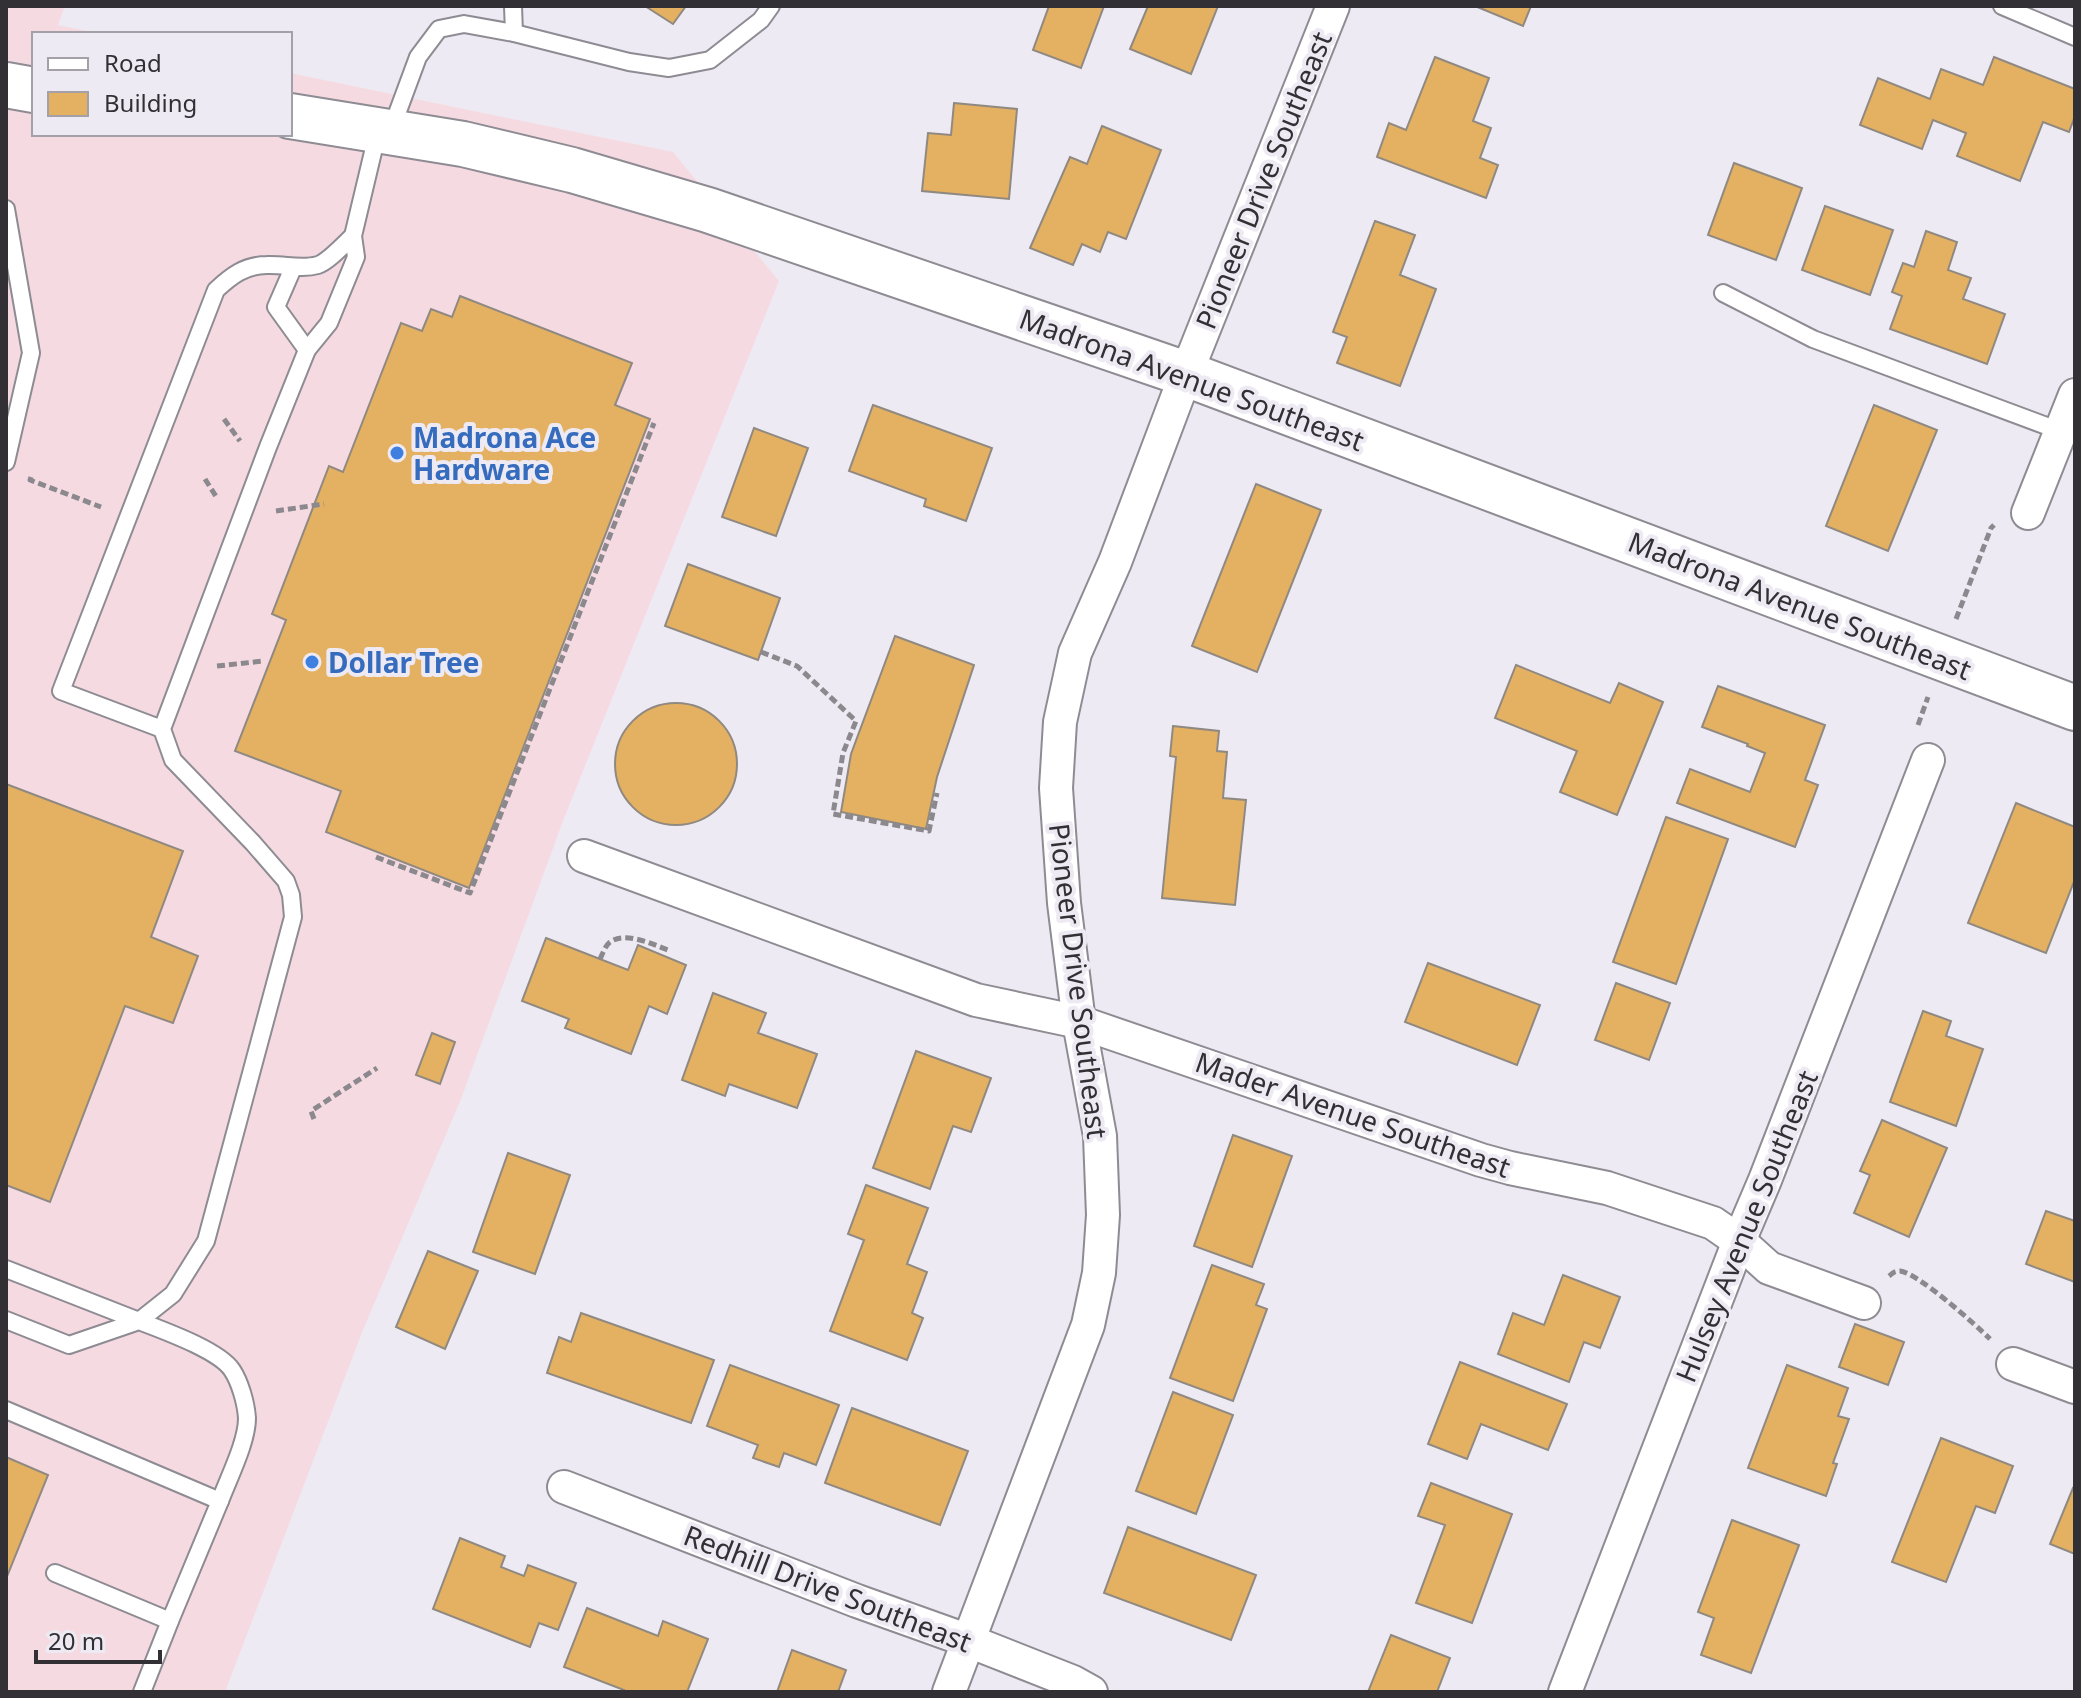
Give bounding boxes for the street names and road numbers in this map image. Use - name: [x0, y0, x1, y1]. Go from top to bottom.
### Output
- street label: Pioneer Drive Southeast: [1186, 26, 1340, 334]
- street label: Madrona Avenue Southeast: [1014, 299, 1370, 459]
- street label: Madrona Avenue Southeast: [1623, 522, 1977, 688]
- street label: Pioneer Drive Southeast: [1041, 821, 1117, 1141]
- street label: Mader Avenue Southeast: [1191, 1042, 1515, 1186]
- street label: Hulsey Avenue Southeast: [1666, 1064, 1826, 1388]
- street label: Redhill Drive Southeast: [679, 1516, 977, 1660]

